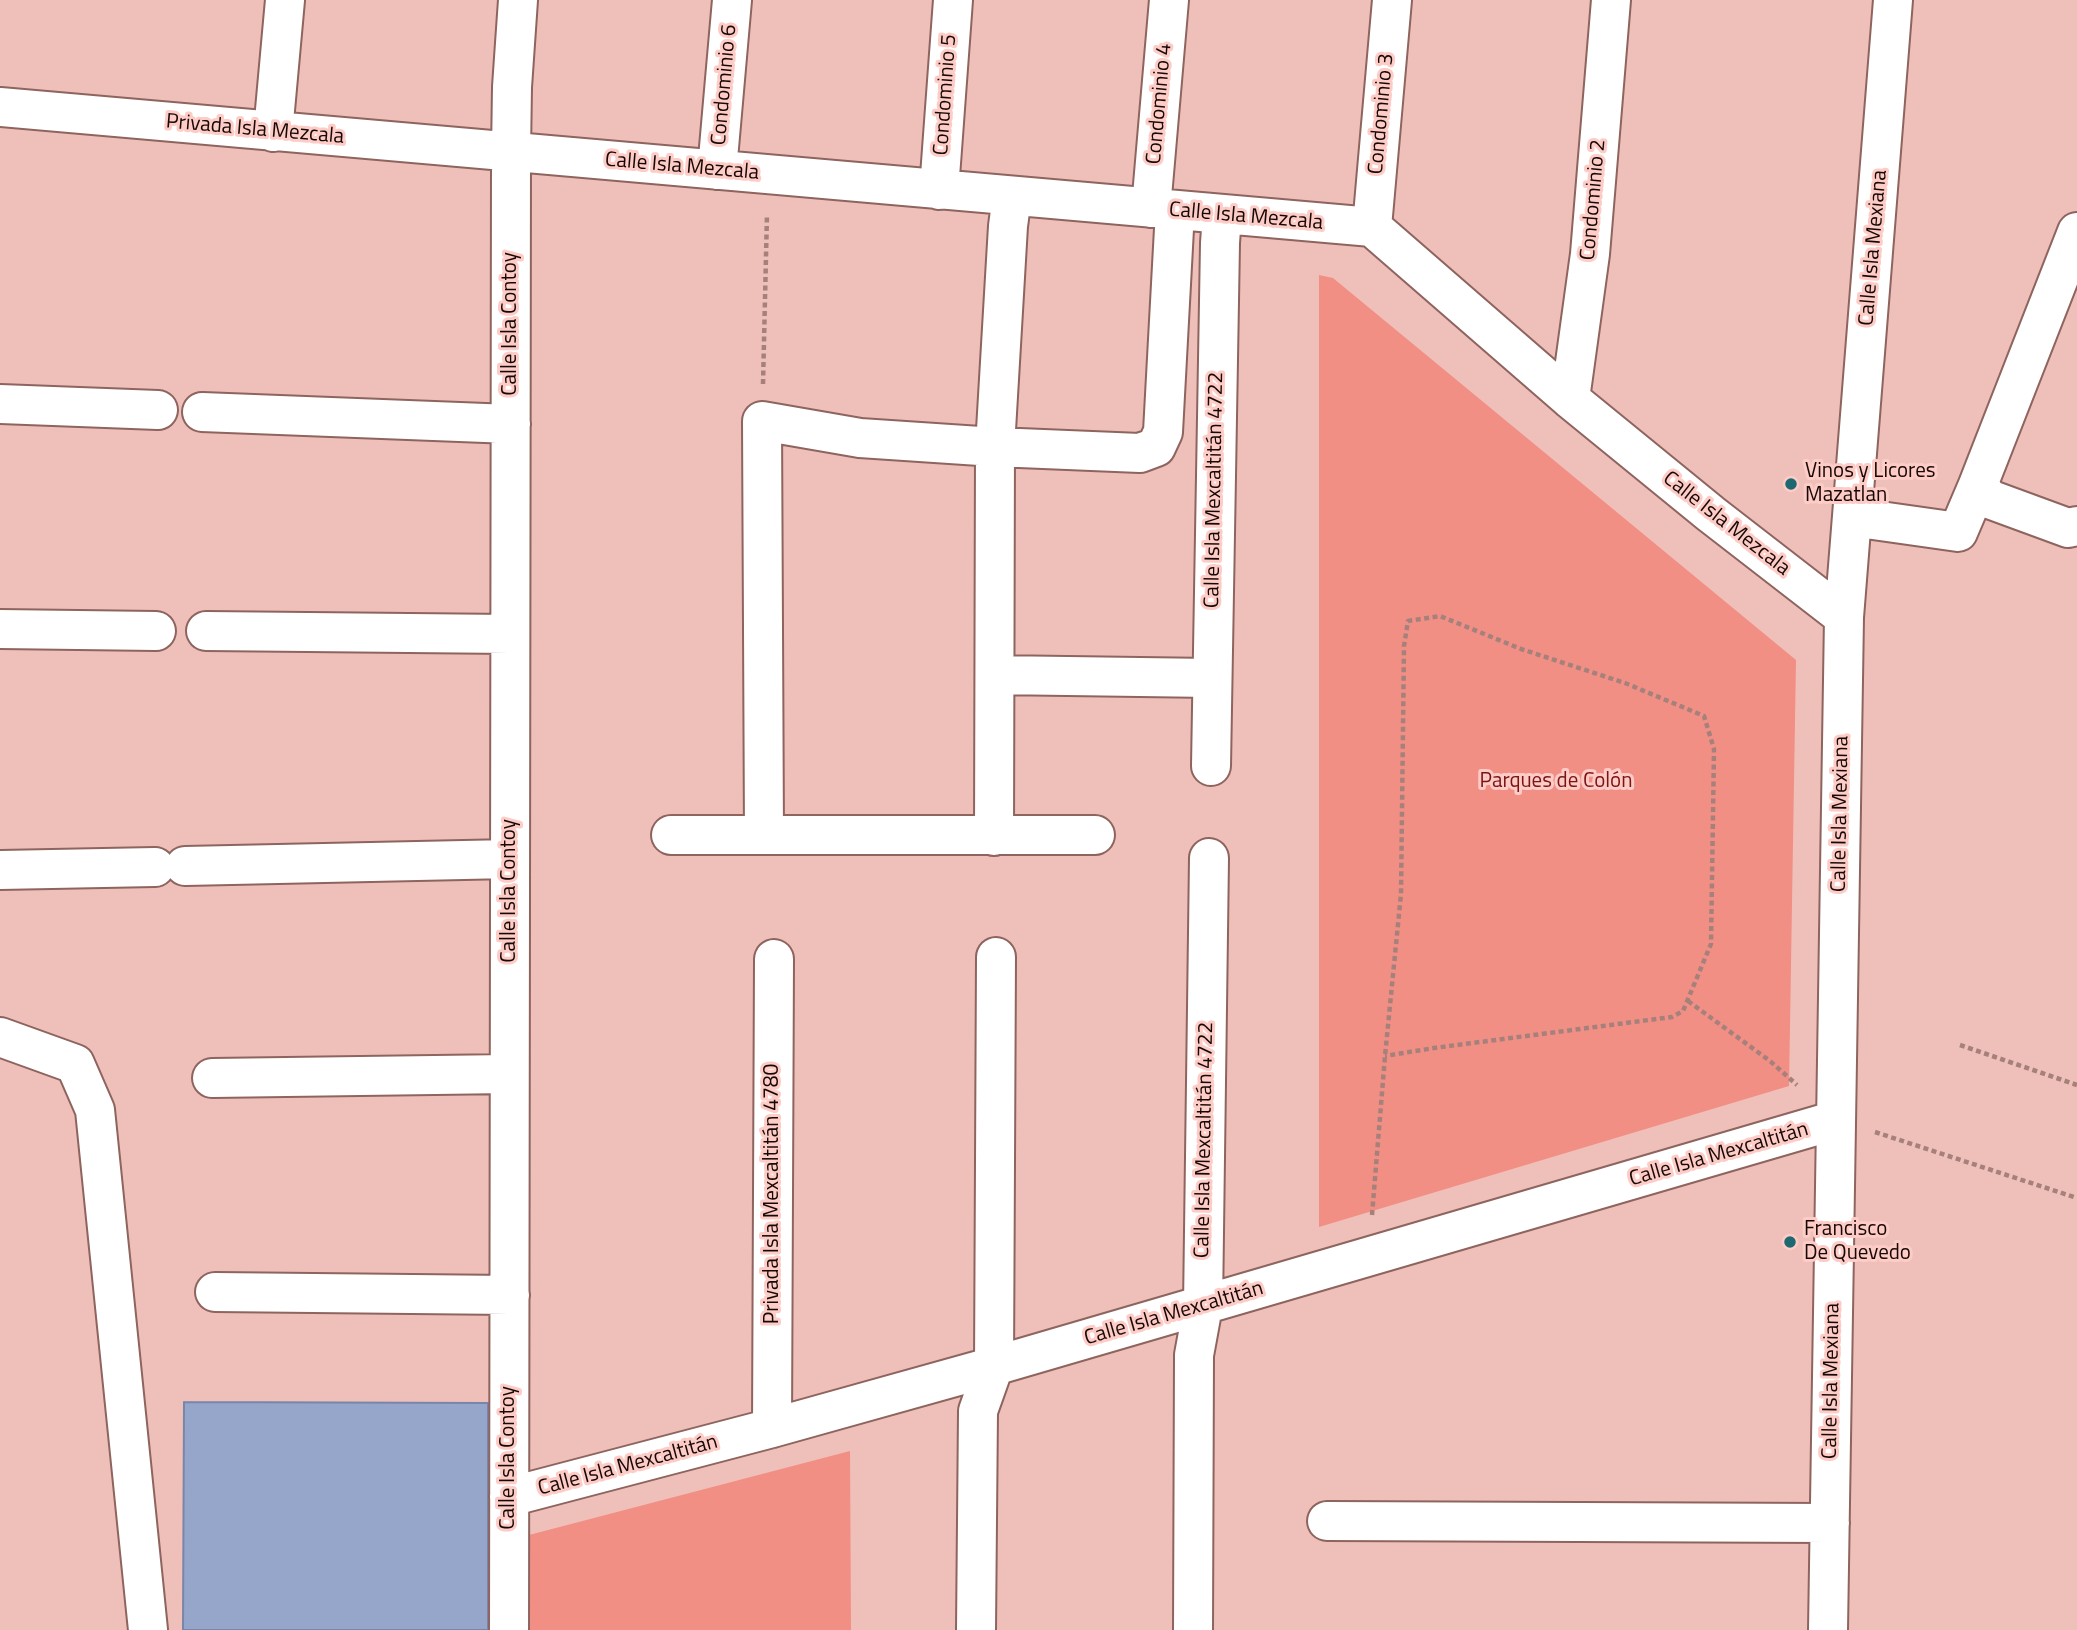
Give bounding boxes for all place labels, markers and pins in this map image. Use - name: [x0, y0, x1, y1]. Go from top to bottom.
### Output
- place label: Vinos y Licores Mazatlan: [1805, 459, 1936, 509]
- marker: Vinos y Licores Mazatlan: [1783, 476, 1799, 492]
- place label: Francisco De Quevedo: [1804, 1217, 1911, 1267]
- marker: Francisco De Quevedo: [1782, 1234, 1798, 1250]

